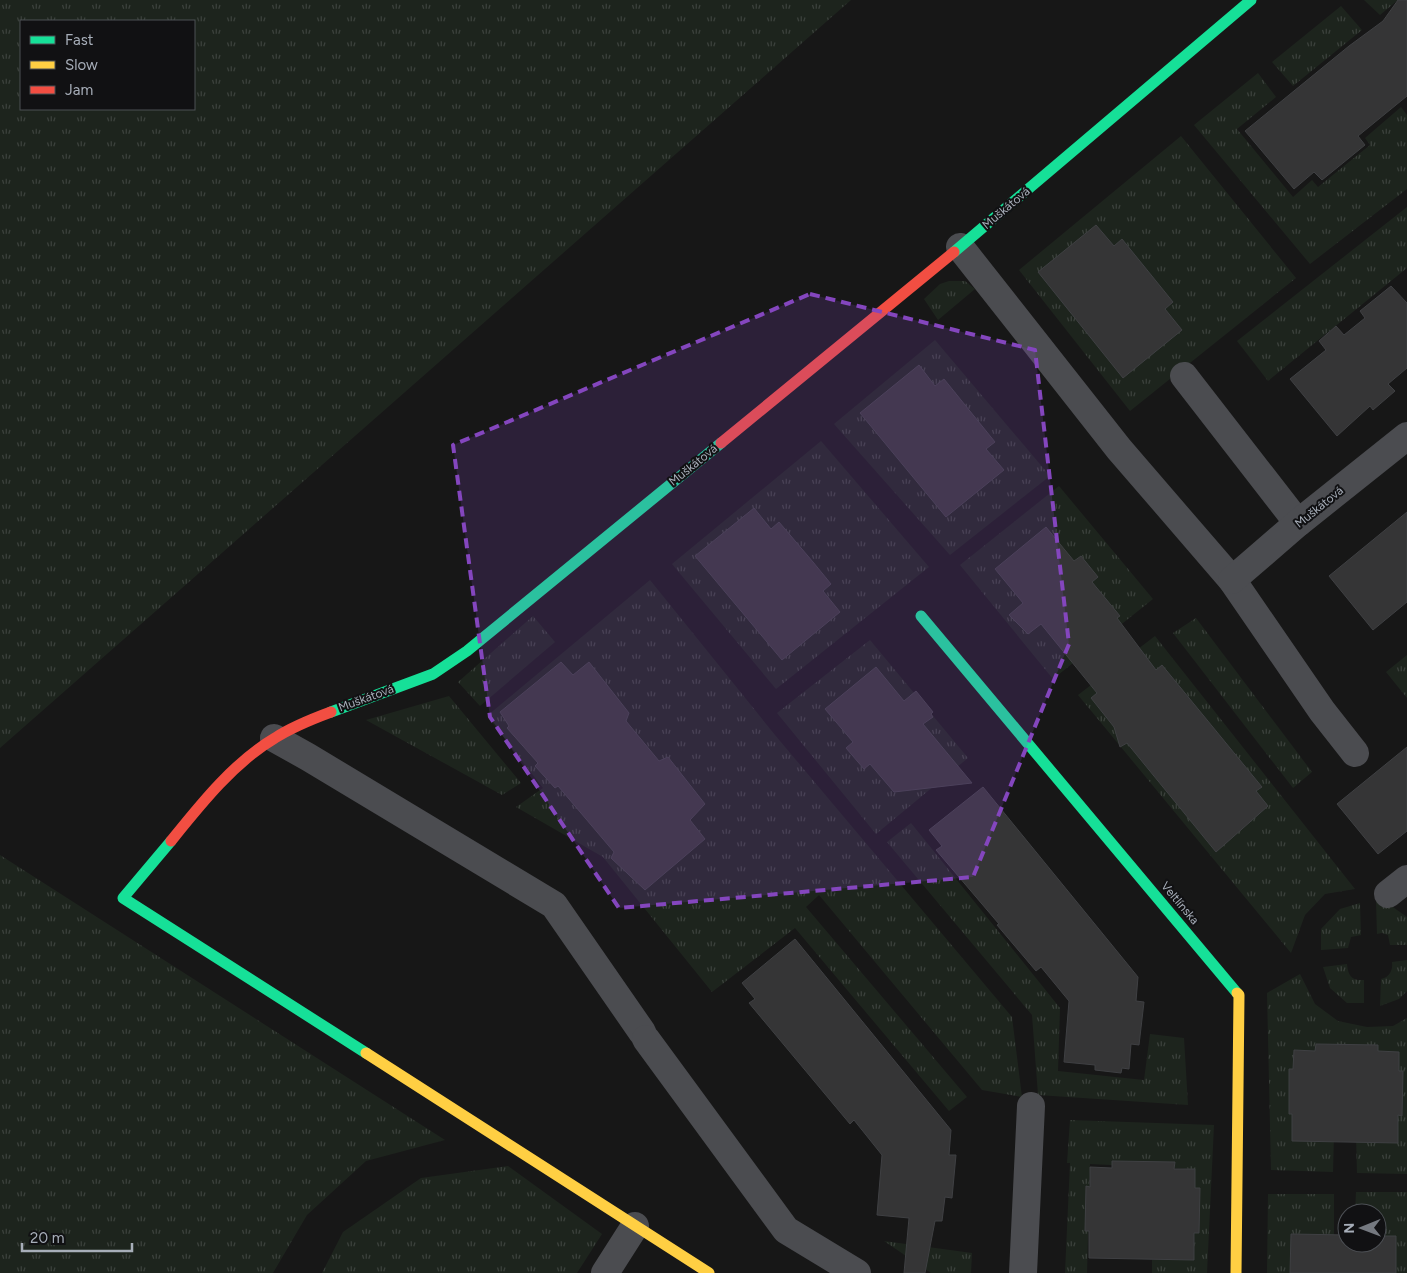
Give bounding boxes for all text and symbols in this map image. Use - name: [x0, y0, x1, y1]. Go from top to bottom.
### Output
- legend: [20, 20, 195, 110]
- text: Fast: [65, 31, 94, 49]
- text: Slow: [65, 56, 98, 74]
- text: Jam: [65, 81, 93, 99]
- street label: Muškátová: [979, 184, 1033, 232]
- street label: Muškátová: [666, 441, 720, 489]
- street label: Muškátová: [1292, 483, 1346, 531]
- street label: Muškátová: [336, 682, 396, 714]
- street label: Veltlínska: [1158, 879, 1202, 927]
- north arrow: [1337, 1203, 1387, 1253]
- scale bar: [22, 1220, 132, 1252]
- text: N: [1341, 1223, 1358, 1234]
- text: 20 m: [30, 1229, 64, 1247]

